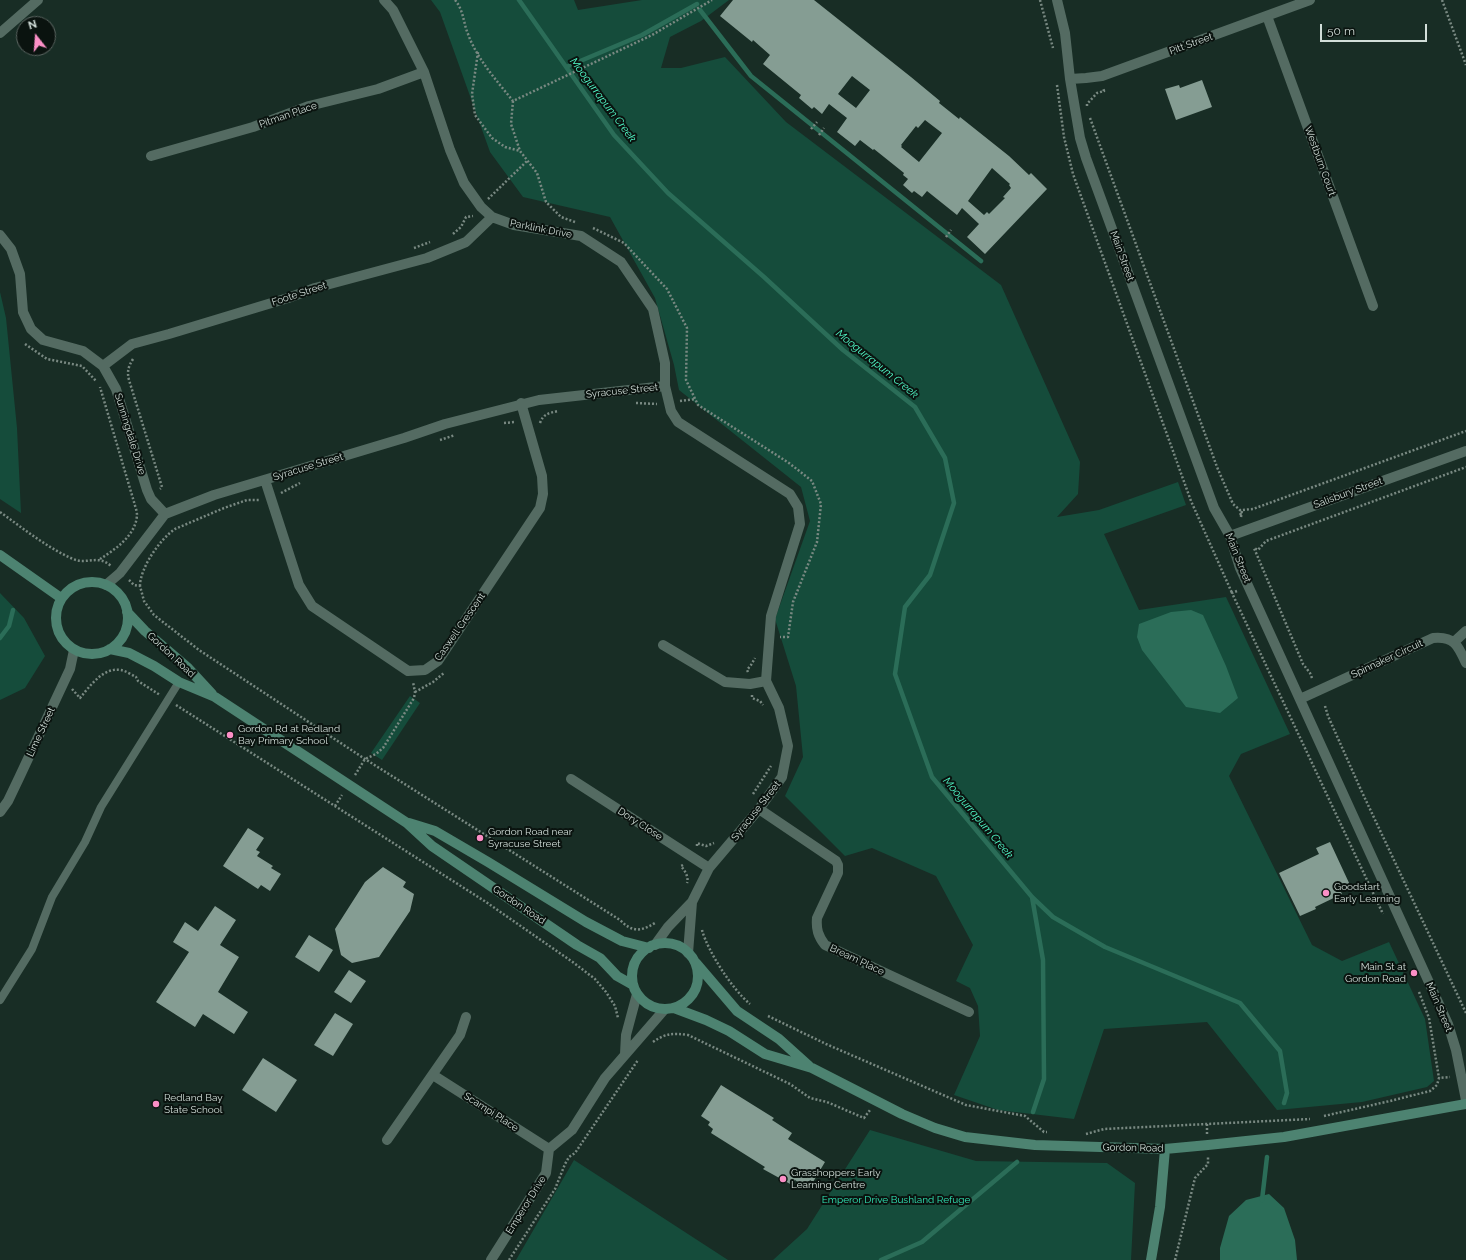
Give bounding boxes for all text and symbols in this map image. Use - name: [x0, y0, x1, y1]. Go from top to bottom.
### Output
- north arrow: [16, 16, 56, 56]
- scale bar: [1322, 16, 1429, 42]
- text: N: [27, 18, 39, 32]
- text: 50 m: [1327, 24, 1355, 38]
- street label: Pitt Street: [1168, 31, 1214, 57]
- water label: Moogurrapum Creek: [567, 55, 639, 145]
- street label: Pitman Place: [257, 99, 319, 131]
- street label: Westburn Court: [1302, 124, 1338, 198]
- street label: Parklink Drive: [509, 217, 573, 241]
- street label: Main Street: [1107, 229, 1137, 283]
- street label: Foote Street: [270, 280, 328, 308]
- water label: Moogurrapum Creek: [833, 327, 921, 401]
- street label: Syracuse Street: [585, 381, 659, 401]
- street label: Sunningdale Drive: [112, 392, 148, 476]
- street label: Syracuse Street: [272, 451, 344, 483]
- street label: Salisbury Street: [1312, 475, 1384, 511]
- street label: Main Street: [1223, 531, 1253, 585]
- street label: Caswell Crescent: [432, 591, 488, 663]
- street label: Gordon Road: [145, 630, 197, 680]
- street label: Spinnaker Circuit: [1349, 637, 1425, 681]
- street label: Lime Street: [24, 705, 58, 759]
- place label: Gordon Rd at Redland Bay Primary School: [238, 723, 340, 746]
- marker: Gordon Rd at Redland Bay Primary School: [225, 730, 235, 740]
- water label: Moogurrapum Creek: [940, 775, 1016, 861]
- street label: Syracuse Street: [729, 779, 783, 843]
- street label: Dory Close: [615, 805, 665, 843]
- place label: Gordon Road near Syracuse Street: [488, 826, 572, 850]
- marker: Gordon Road near Syracuse Street: [475, 833, 485, 843]
- place label: Goodstart Early Learning: [1334, 881, 1400, 904]
- street label: Gordon Road: [490, 883, 548, 927]
- marker: Goodstart Early Learning: [1321, 888, 1331, 898]
- street label: Bream Place: [828, 942, 886, 978]
- place label: Main St at Gordon Road: [1345, 961, 1406, 984]
- marker: Main St at Gordon Road: [1409, 968, 1419, 978]
- street label: Main Street: [1423, 981, 1455, 1033]
- street label: Scampi Place: [461, 1090, 521, 1134]
- place label: Redland Bay State School: [164, 1092, 223, 1116]
- marker: Redland Bay State School: [151, 1099, 161, 1109]
- street label: Gordon Road: [1102, 1141, 1164, 1155]
- place label: Grasshoppers Early Learning Centre: [791, 1167, 881, 1190]
- street label: Emperor Drive: [503, 1174, 549, 1236]
- marker: Grasshoppers Early Learning Centre: [778, 1174, 788, 1184]
- park label: Emperor Drive Bushland Refuge: [822, 1194, 970, 1206]

